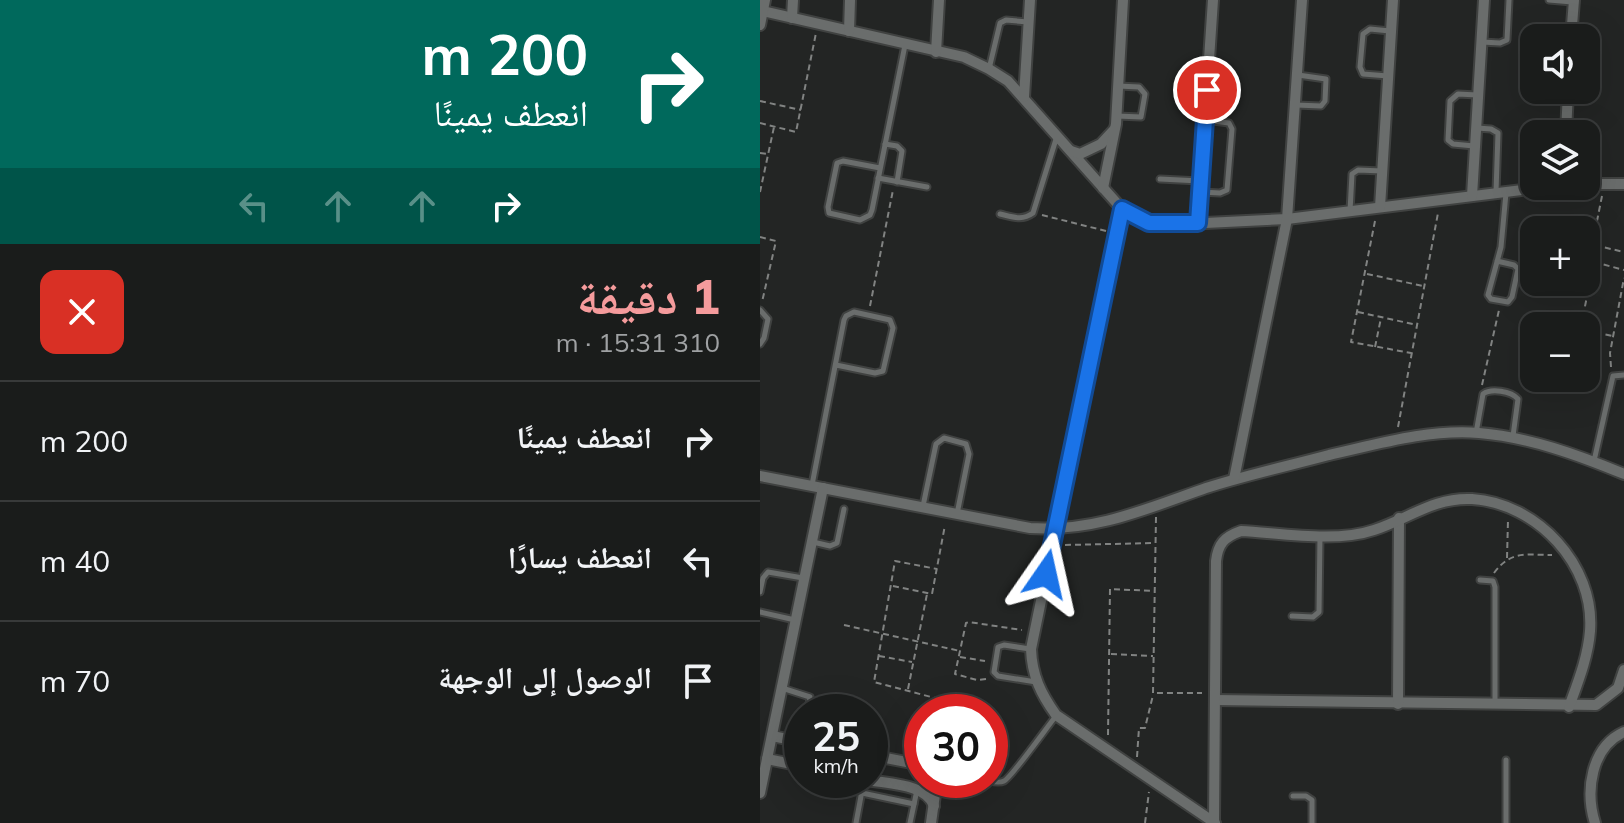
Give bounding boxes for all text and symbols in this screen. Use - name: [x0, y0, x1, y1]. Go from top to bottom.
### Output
- text: 200 m: [421, 19, 588, 89]
- map controls: [1520, 24, 1600, 392]
- button: sound: [1520, 24, 1600, 104]
- icon: right: [616, 32, 720, 136]
- pin: [1173, 56, 1241, 124]
- icon: arrive: [1185, 68, 1229, 112]
- text: انعطف يمينًا: [433, 90, 588, 135]
- button: layers: [1520, 120, 1600, 200]
- icon: left: [232, 184, 276, 228]
- icon: ahead: [316, 184, 360, 228]
- icon: ahead: [400, 184, 444, 228]
- icon: right: [484, 184, 528, 228]
- button: +: [1520, 216, 1600, 296]
- text: 1 دقيقة: [577, 266, 720, 326]
- button: close: [40, 270, 124, 354]
- button: −: [1520, 312, 1600, 392]
- text: 310 m · 15:31: [556, 326, 720, 359]
- text: انعطف يمينًا: [517, 418, 652, 456]
- icon: right: [676, 419, 720, 463]
- text: 200 m: [40, 422, 128, 460]
- position arrow: [1004, 532, 1088, 616]
- text: انعطف يسارًا: [508, 538, 652, 576]
- icon: left: [676, 539, 720, 583]
- text: 40 m: [40, 542, 110, 580]
- text: الوصول إلى الوجهة: [438, 658, 652, 696]
- icon: arrive: [676, 659, 720, 703]
- text: 70 m: [40, 662, 110, 700]
- speed limit sign: 30: [904, 694, 1008, 798]
- text: 25: [812, 711, 860, 761]
- text: km/h: [813, 753, 859, 778]

